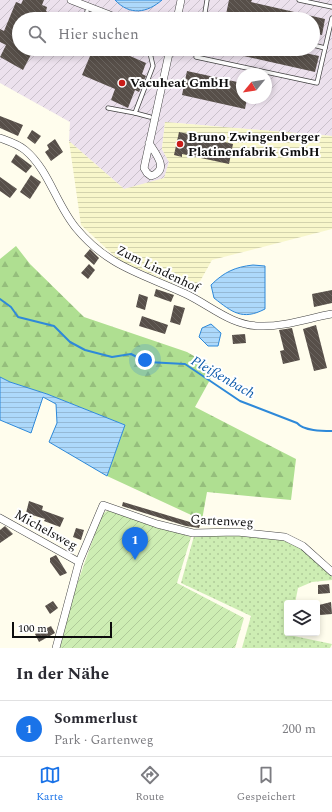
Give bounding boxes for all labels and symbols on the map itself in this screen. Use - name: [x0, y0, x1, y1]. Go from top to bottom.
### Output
- north arrow: [236, 68, 272, 104]
- place label: Vacuheat GmbH: [130, 73, 229, 93]
- marker: Vacuheat GmbH: [117, 78, 127, 88]
- place label: Bruno Zwingenberger Platinenfabrik GmbH: [188, 127, 320, 162]
- marker: Bruno Zwingenberger Platinenfabrik GmbH: [175, 139, 185, 149]
- street label: Zum Lindenhof: [113, 240, 204, 298]
- your location: [135, 350, 155, 370]
- water label: Pleißenbach: [187, 350, 259, 404]
- street label: Michelsweg: [11, 504, 81, 556]
- street label: Gartenweg: [190, 509, 254, 533]
- pin: 1: [122, 527, 148, 560]
- scale bar: [12, 620, 112, 639]

